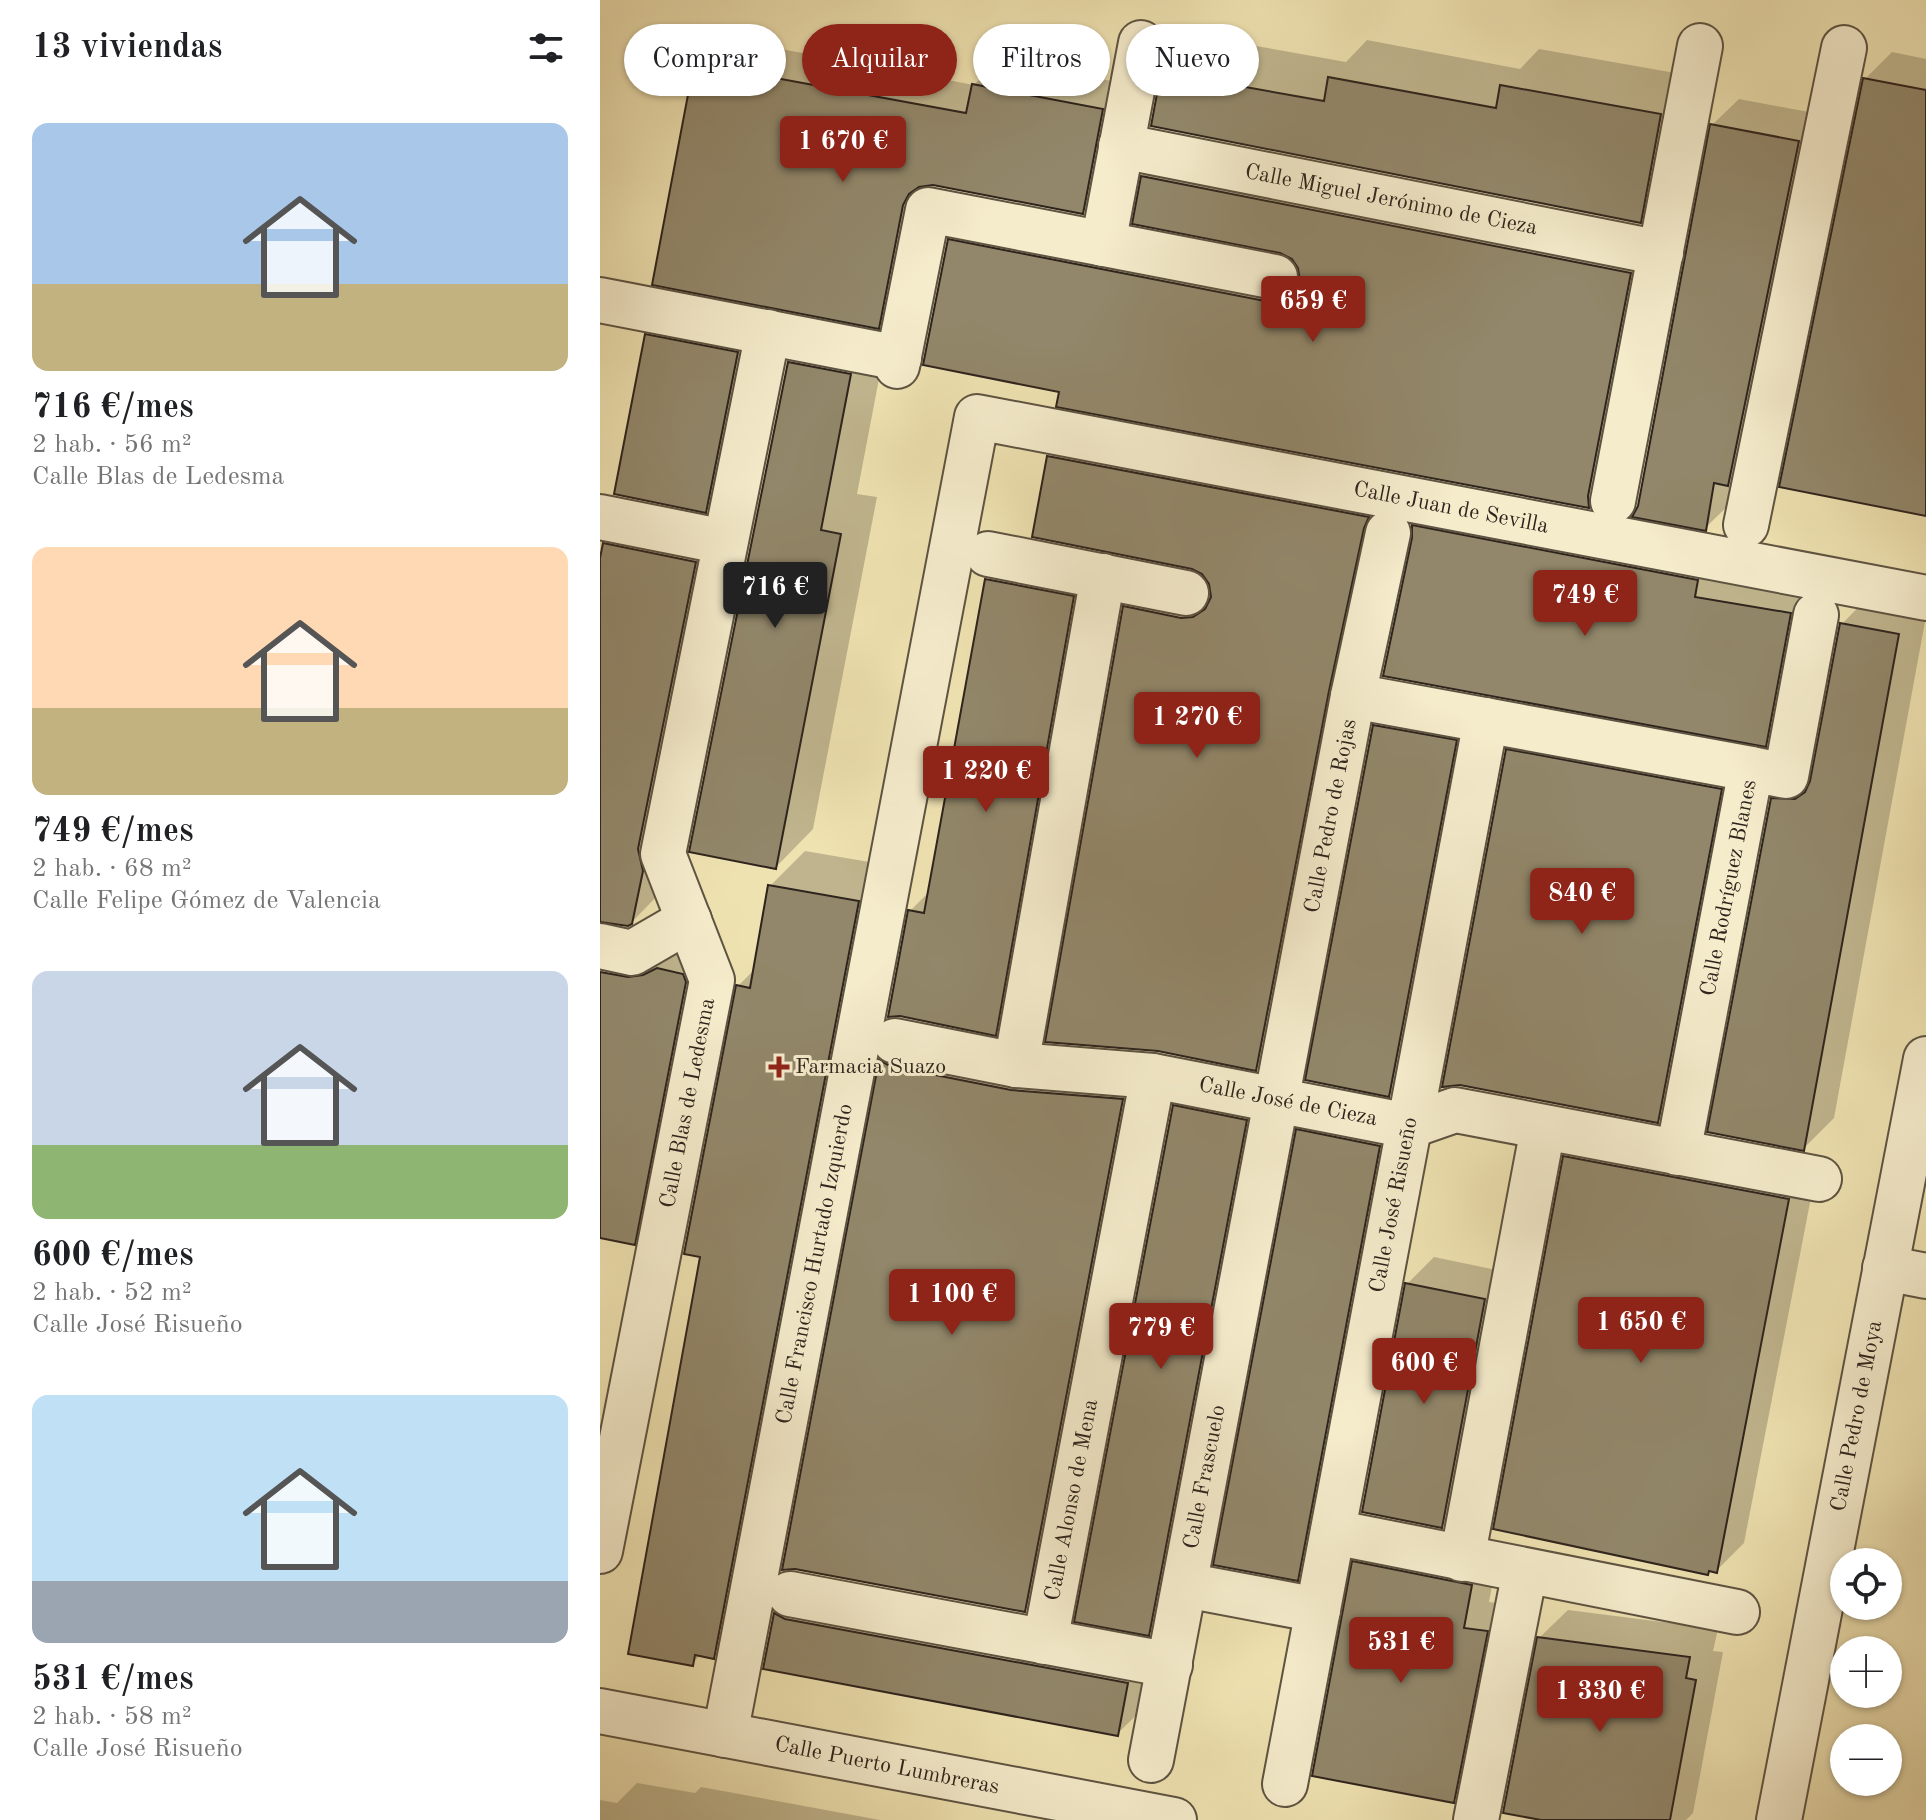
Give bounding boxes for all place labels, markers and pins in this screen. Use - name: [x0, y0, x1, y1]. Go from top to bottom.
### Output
- pin: 1 670 €: [769, 116, 917, 184]
- pin: 659 €: [1257, 276, 1369, 344]
- pin: 716 €: [719, 562, 831, 630]
- pin: 749 €: [1529, 570, 1641, 638]
- pin: 1 270 €: [1123, 692, 1271, 760]
- pin: 1 220 €: [912, 746, 1060, 814]
- pin: 840 €: [1526, 868, 1638, 936]
- place label: Farmacia Suazo: [795, 1056, 946, 1078]
- marker: Farmacia Suazo: [770, 1058, 788, 1076]
- pin: 1 100 €: [878, 1269, 1026, 1337]
- pin: 1 650 €: [1567, 1297, 1715, 1365]
- pin: 779 €: [1105, 1303, 1217, 1371]
- pin: 600 €: [1368, 1338, 1480, 1406]
- pin: 531 €: [1345, 1617, 1457, 1685]
- pin: 1 330 €: [1526, 1666, 1674, 1734]

